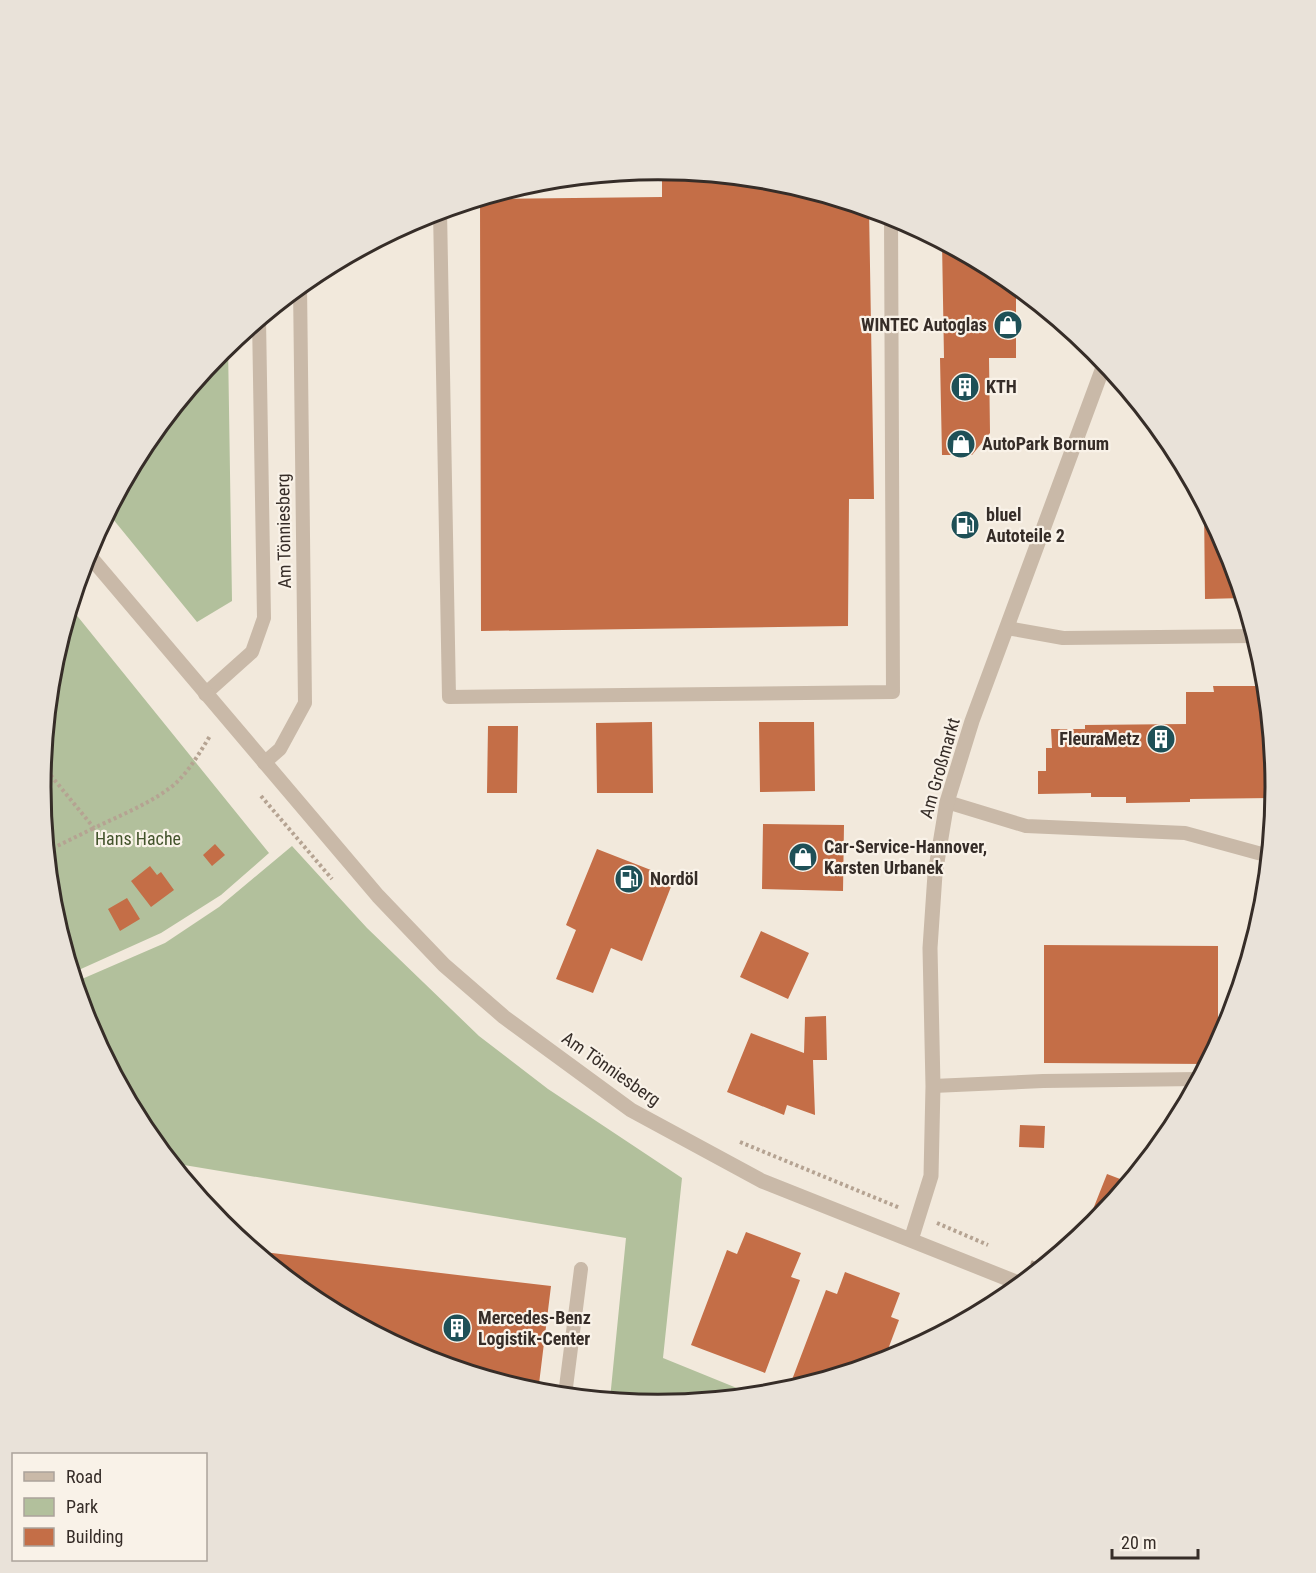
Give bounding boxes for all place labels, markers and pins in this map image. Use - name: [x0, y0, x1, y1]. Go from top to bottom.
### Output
- shop icon: WINTEC Autoglas: [992, 309, 1024, 341]
- place label: WINTEC Autoglas: [861, 314, 987, 335]
- building icon: KTH: [949, 371, 981, 403]
- place label: KTH: [986, 376, 1017, 397]
- shop icon: AutoPark Bornum: [945, 428, 977, 460]
- place label: AutoPark Bornum: [982, 433, 1109, 454]
- place label: bluel Autoteile 2: [986, 504, 1065, 546]
- fuel station icon: bluel Autoteile 2: [949, 509, 981, 541]
- building icon: FleuraMetz: [1145, 723, 1177, 755]
- place label: FleuraMetz: [1059, 728, 1140, 749]
- place label: Car-Service-Hannover, Karsten Urbanek: [824, 836, 987, 878]
- shop icon: Car-Service-Hannover, Karsten Urbanek: [787, 841, 819, 873]
- fuel station icon: Nordöl: [613, 863, 645, 895]
- place label: Nordöl: [650, 868, 698, 889]
- place label: Mercedes-Benz Logistik-Center: [478, 1307, 591, 1349]
- building icon: Mercedes-Benz Logistik-Center: [441, 1312, 473, 1344]

